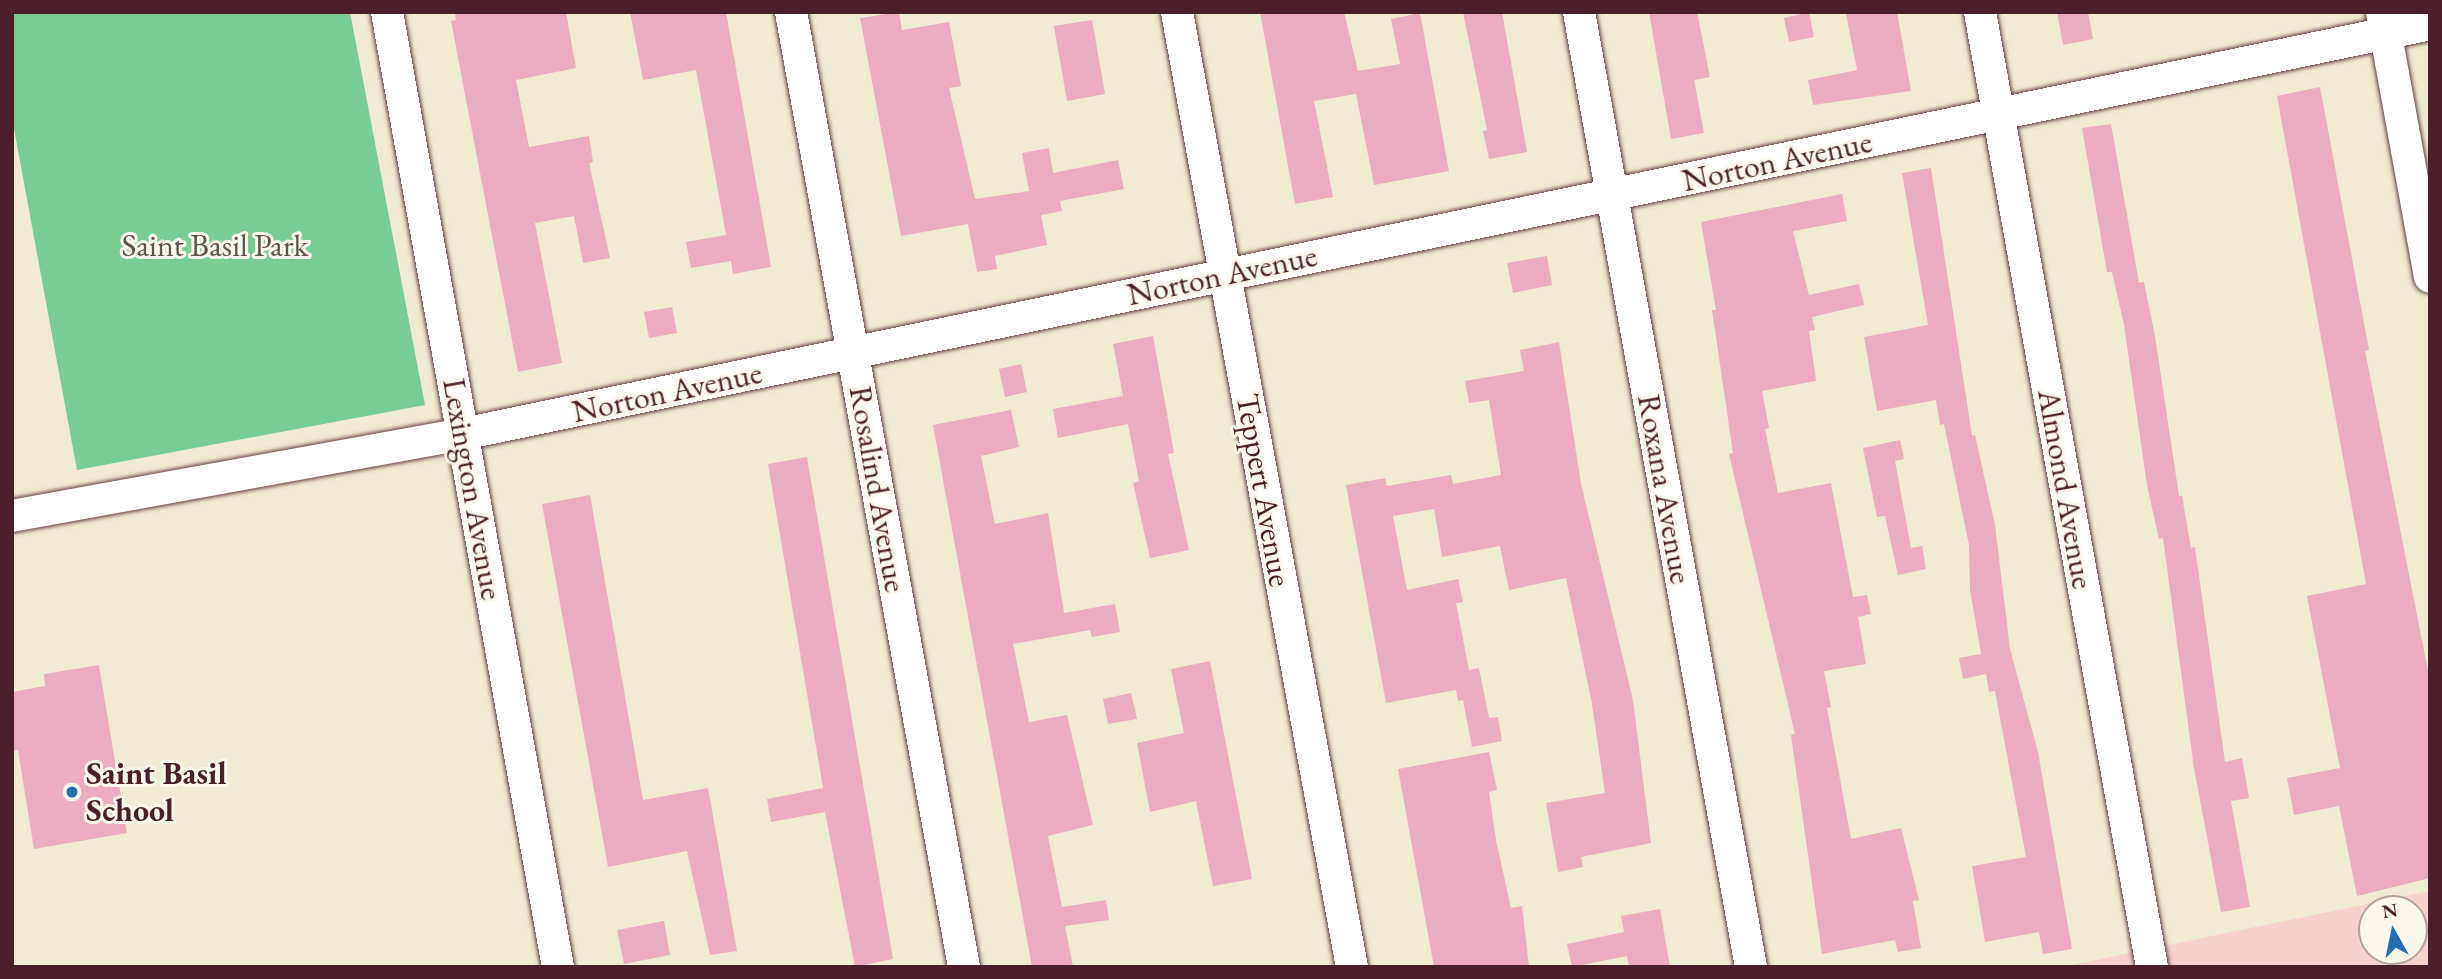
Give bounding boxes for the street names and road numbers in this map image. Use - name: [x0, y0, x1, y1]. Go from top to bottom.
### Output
- street label: Norton Avenue: [1679, 122, 1875, 200]
- street label: Norton Avenue: [1124, 236, 1320, 314]
- street label: Norton Avenue: [569, 353, 765, 431]
- street label: Lexington Avenue: [435, 375, 511, 603]
- street label: Rosalind Avenue: [841, 383, 915, 595]
- street label: Almond Avenue: [2030, 386, 2102, 592]
- street label: Teppert Avenue: [1228, 391, 1300, 589]
- street label: Roxana Avenue: [1629, 391, 1701, 587]

